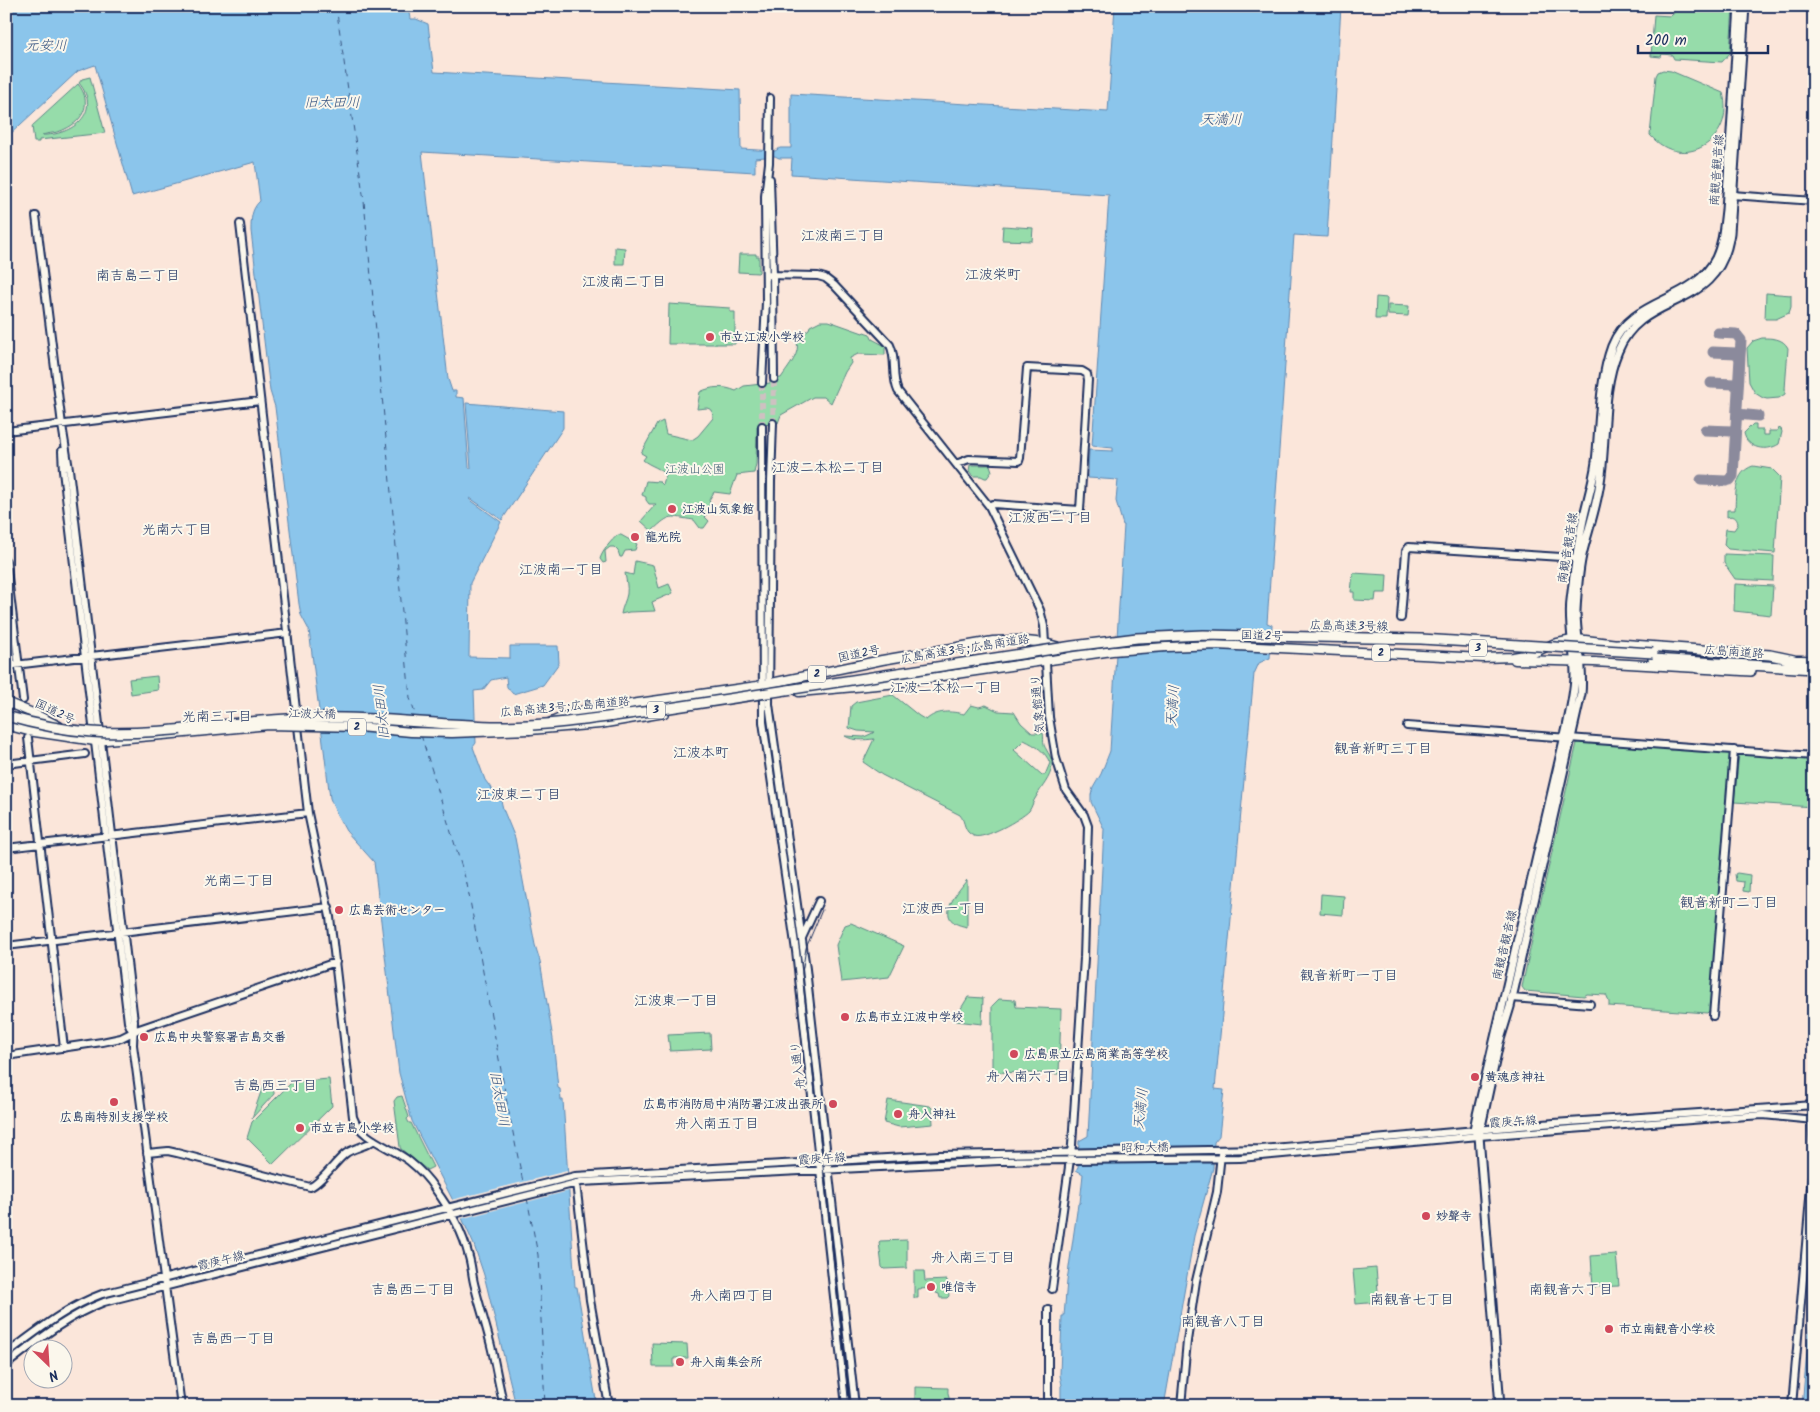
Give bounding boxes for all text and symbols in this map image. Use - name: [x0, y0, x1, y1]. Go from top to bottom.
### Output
- scale bar: [1638, 22, 1768, 54]
- text: 200 m: [1645, 29, 1687, 53]
- water label: 元安川: [25, 35, 67, 57]
- water label: 旧太田川: [304, 92, 360, 114]
- water label: 天満川: [1200, 109, 1242, 131]
- street label: 南観音観音線: [1705, 133, 1729, 207]
- district label: 江波南三丁目: [801, 225, 885, 247]
- district label: 江波栄町: [965, 264, 1021, 286]
- district label: 南吉島二丁目: [96, 265, 180, 287]
- district label: 江波南二丁目: [582, 271, 666, 293]
- place label: 市立江波小学校: [720, 328, 804, 347]
- marker: 市立江波小学校: [704, 331, 716, 343]
- district label: 江波二本松二丁目: [772, 457, 884, 479]
- park label: 江波山公園: [665, 460, 725, 479]
- place label: 江波山気象館: [682, 500, 754, 519]
- marker: 江波山気象館: [666, 503, 678, 515]
- district label: 江波西二丁目: [1008, 507, 1092, 529]
- street label: 南観音観音線: [1553, 511, 1583, 585]
- district label: 光南六丁目: [142, 519, 212, 541]
- place label: 龍光院: [645, 528, 681, 547]
- marker: 龍光院: [629, 531, 641, 543]
- district label: 江波南一丁目: [519, 559, 603, 581]
- street label: 広島高速3号線: [1309, 616, 1389, 636]
- street label: 国道2号: [1240, 626, 1284, 646]
- street label: 広島高速3号;広島南道路: [899, 629, 1031, 669]
- street label: 国道2号: [836, 640, 882, 668]
- road number: 3: [1469, 640, 1487, 656]
- street label: 広島南道路: [1703, 640, 1765, 664]
- road number: 2: [1372, 644, 1390, 661]
- road number: 2: [808, 666, 826, 682]
- street label: 気象館通り: [1026, 673, 1050, 735]
- district label: 江波二本松一丁目: [890, 677, 1002, 699]
- water label: 旧太田川: [368, 683, 396, 741]
- water label: 天満川: [1161, 684, 1185, 728]
- street label: 広島高速3号;広島南道路: [499, 692, 631, 722]
- street label: 国道2号: [32, 694, 78, 730]
- road number: 3: [647, 702, 665, 718]
- street label: 江波大橋: [288, 704, 336, 724]
- district label: 光南三丁目: [182, 706, 252, 728]
- road number: 2: [348, 719, 366, 736]
- district label: 観音新町三丁目: [1334, 738, 1432, 760]
- district label: 江波本町: [673, 742, 729, 764]
- district label: 江波東二丁目: [477, 784, 561, 806]
- district label: 光南二丁目: [204, 870, 274, 892]
- district label: 観音新町二丁目: [1680, 892, 1778, 914]
- district label: 江波西一丁目: [902, 898, 986, 920]
- place label: 広島芸術センター: [349, 901, 445, 920]
- marker: 広島芸術センター: [333, 904, 345, 916]
- street label: 南観音観音線: [1488, 908, 1522, 982]
- district label: 観音新町一丁目: [1300, 965, 1398, 987]
- district label: 江波東一丁目: [634, 990, 718, 1012]
- place label: 広島市立江波中学校: [855, 1008, 963, 1027]
- marker: 広島市立江波中学校: [839, 1011, 851, 1023]
- place label: 広島中央警察署吉島交番: [154, 1028, 286, 1047]
- marker: 広島中央警察署吉島交番: [138, 1031, 150, 1043]
- street label: 舟入通り: [786, 1040, 810, 1090]
- place label: 広島県立広島商業高等学校: [1024, 1045, 1168, 1064]
- marker: 広島県立広島商業高等学校: [1008, 1048, 1020, 1060]
- district label: 舟入南六丁目: [986, 1066, 1070, 1088]
- place label: 黄魂彦神社: [1485, 1068, 1545, 1087]
- water label: 旧太田川: [483, 1070, 515, 1128]
- marker: 黄魂彦神社: [1469, 1071, 1481, 1083]
- district label: 吉島西三丁目: [233, 1075, 317, 1097]
- water label: 天満川: [1128, 1087, 1154, 1131]
- place label: 広島市消防局中消防署江波出張所: [643, 1095, 824, 1114]
- marker: 広島南特別支援学校: [108, 1096, 120, 1108]
- marker: 広島市消防局中消防署江波出張所: [827, 1098, 839, 1110]
- place label: 舟入神社: [908, 1105, 956, 1124]
- place label: 広島南特別支援学校: [60, 1108, 168, 1127]
- marker: 舟入神社: [892, 1108, 904, 1120]
- street label: 霞庚午線: [1488, 1111, 1538, 1133]
- district label: 舟入南五丁目: [675, 1113, 759, 1135]
- place label: 市立吉島小学校: [310, 1119, 394, 1138]
- marker: 市立吉島小学校: [294, 1122, 306, 1134]
- street label: 昭和大橋: [1121, 1138, 1169, 1158]
- street label: 霞庚午線: [797, 1148, 847, 1170]
- place label: 妙聲寺: [1436, 1207, 1472, 1226]
- marker: 妙聲寺: [1420, 1210, 1432, 1222]
- street label: 霞庚午線: [195, 1246, 247, 1276]
- district label: 舟入南三丁目: [931, 1247, 1015, 1269]
- place label: 唯信寺: [941, 1278, 977, 1297]
- district label: 吉島西二丁目: [371, 1279, 455, 1301]
- district label: 南観音六丁目: [1529, 1279, 1613, 1301]
- marker: 唯信寺: [925, 1281, 937, 1293]
- district label: 舟入南四丁目: [690, 1285, 774, 1307]
- district label: 南観音七丁目: [1370, 1289, 1454, 1311]
- district label: 南観音八丁目: [1181, 1311, 1265, 1333]
- place label: 市立南観音小学校: [1619, 1320, 1715, 1339]
- marker: 市立南観音小学校: [1603, 1323, 1615, 1335]
- district label: 吉島西一丁目: [191, 1328, 275, 1350]
- north arrow: [22, 1340, 72, 1390]
- place label: 舟入南集会所: [690, 1353, 763, 1372]
- marker: 舟入南集会所: [674, 1356, 686, 1368]
- text: N: [44, 1363, 62, 1387]

